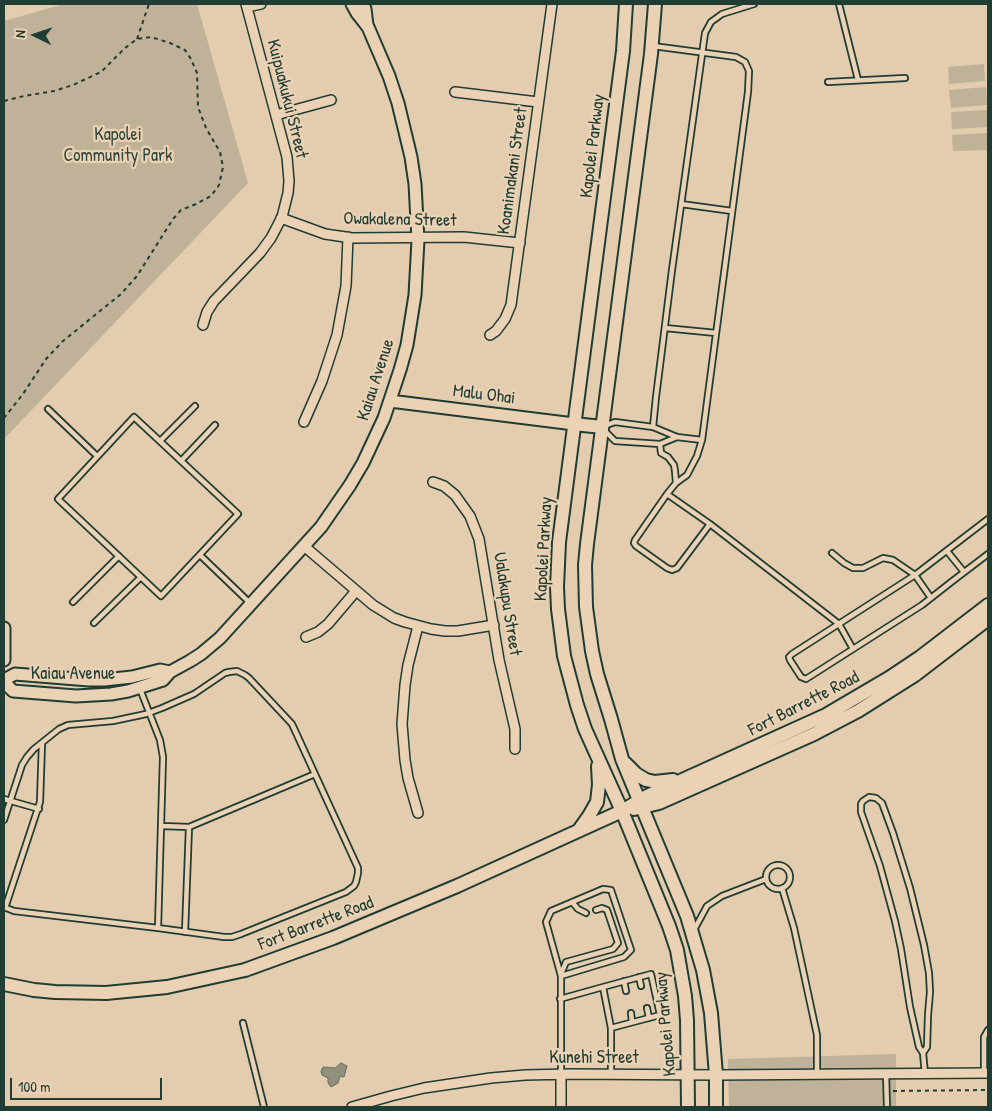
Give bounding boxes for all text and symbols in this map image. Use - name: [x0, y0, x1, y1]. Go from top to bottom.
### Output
- north arrow: [10, 10, 60, 60]
- text: N: [10, 30, 29, 38]
- street label: Kuipuakukui Street: [262, 37, 312, 161]
- street label: Kapolei Parkway: [576, 93, 610, 199]
- street label: Koanimakani Street: [493, 106, 533, 236]
- park label: Kapolei Community Park: [63, 124, 173, 166]
- street label: Owakalena Street: [343, 208, 457, 232]
- street label: Kaiau Avenue: [353, 336, 399, 424]
- street label: Malu Ohai: [452, 380, 516, 410]
- street label: Kapolei Parkway: [530, 496, 558, 602]
- street label: Ualakupu Street: [488, 551, 526, 657]
- street label: Kaiau Avenue: [31, 663, 115, 685]
- street label: Fort Barrette Road: [745, 667, 863, 741]
- street label: Fort Barrette Road: [255, 892, 377, 956]
- street label: Kapolei Parkway: [651, 971, 681, 1077]
- street label: Kunehi Street: [549, 1047, 639, 1069]
- scale bar: [12, 1068, 165, 1100]
- text: 100 m: [18, 1076, 51, 1097]

